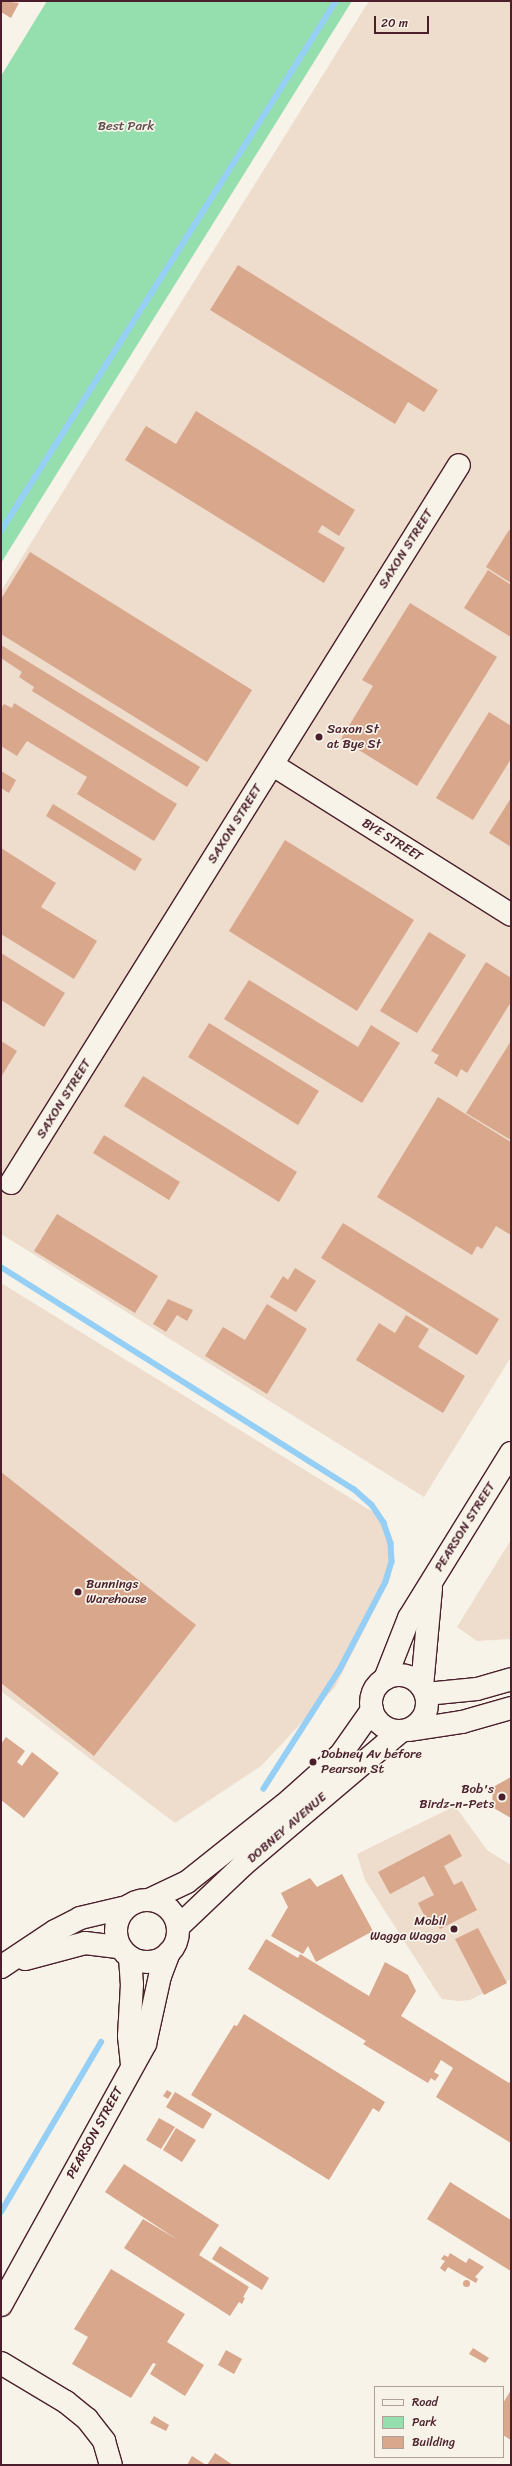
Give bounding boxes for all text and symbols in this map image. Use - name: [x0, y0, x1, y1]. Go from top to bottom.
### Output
- scale bar: [376, 8, 431, 34]
- text: 20 m: [381, 12, 408, 34]
- park label: Best Park: [98, 118, 154, 134]
- street label: SAXON STREET: [375, 506, 437, 592]
- place label: Saxon St at Bye St: [327, 722, 381, 753]
- marker: Saxon St at Bye St: [314, 732, 324, 742]
- street label: SAXON STREET: [204, 781, 266, 867]
- street label: BYE STREET: [358, 815, 426, 865]
- street label: SAXON STREET: [33, 1056, 95, 1142]
- street label: PEARSON STREET: [431, 1479, 499, 1575]
- place label: Bunnings Warehouse: [86, 1577, 147, 1608]
- marker: Bunnings Warehouse: [73, 1587, 83, 1597]
- place label: Dobney Av before Pearson St: [321, 1747, 422, 1778]
- marker: Dobney Av before Pearson St: [308, 1757, 318, 1767]
- place label: Bob's Birdz-n-Pets: [419, 1782, 494, 1813]
- street label: DOBNEY AVENUE: [244, 1789, 330, 1867]
- marker: Bob's Birdz-n-Pets: [497, 1792, 507, 1802]
- place label: Mobil Wagga Wagga: [370, 1914, 446, 1945]
- marker: Mobil Wagga Wagga: [449, 1924, 459, 1934]
- street label: PEARSON STREET: [63, 2084, 127, 2182]
- legend: [374, 2386, 504, 2458]
- text: Road: [412, 2391, 438, 2413]
- text: Park: [412, 2411, 437, 2433]
- text: Building: [412, 2431, 455, 2453]

